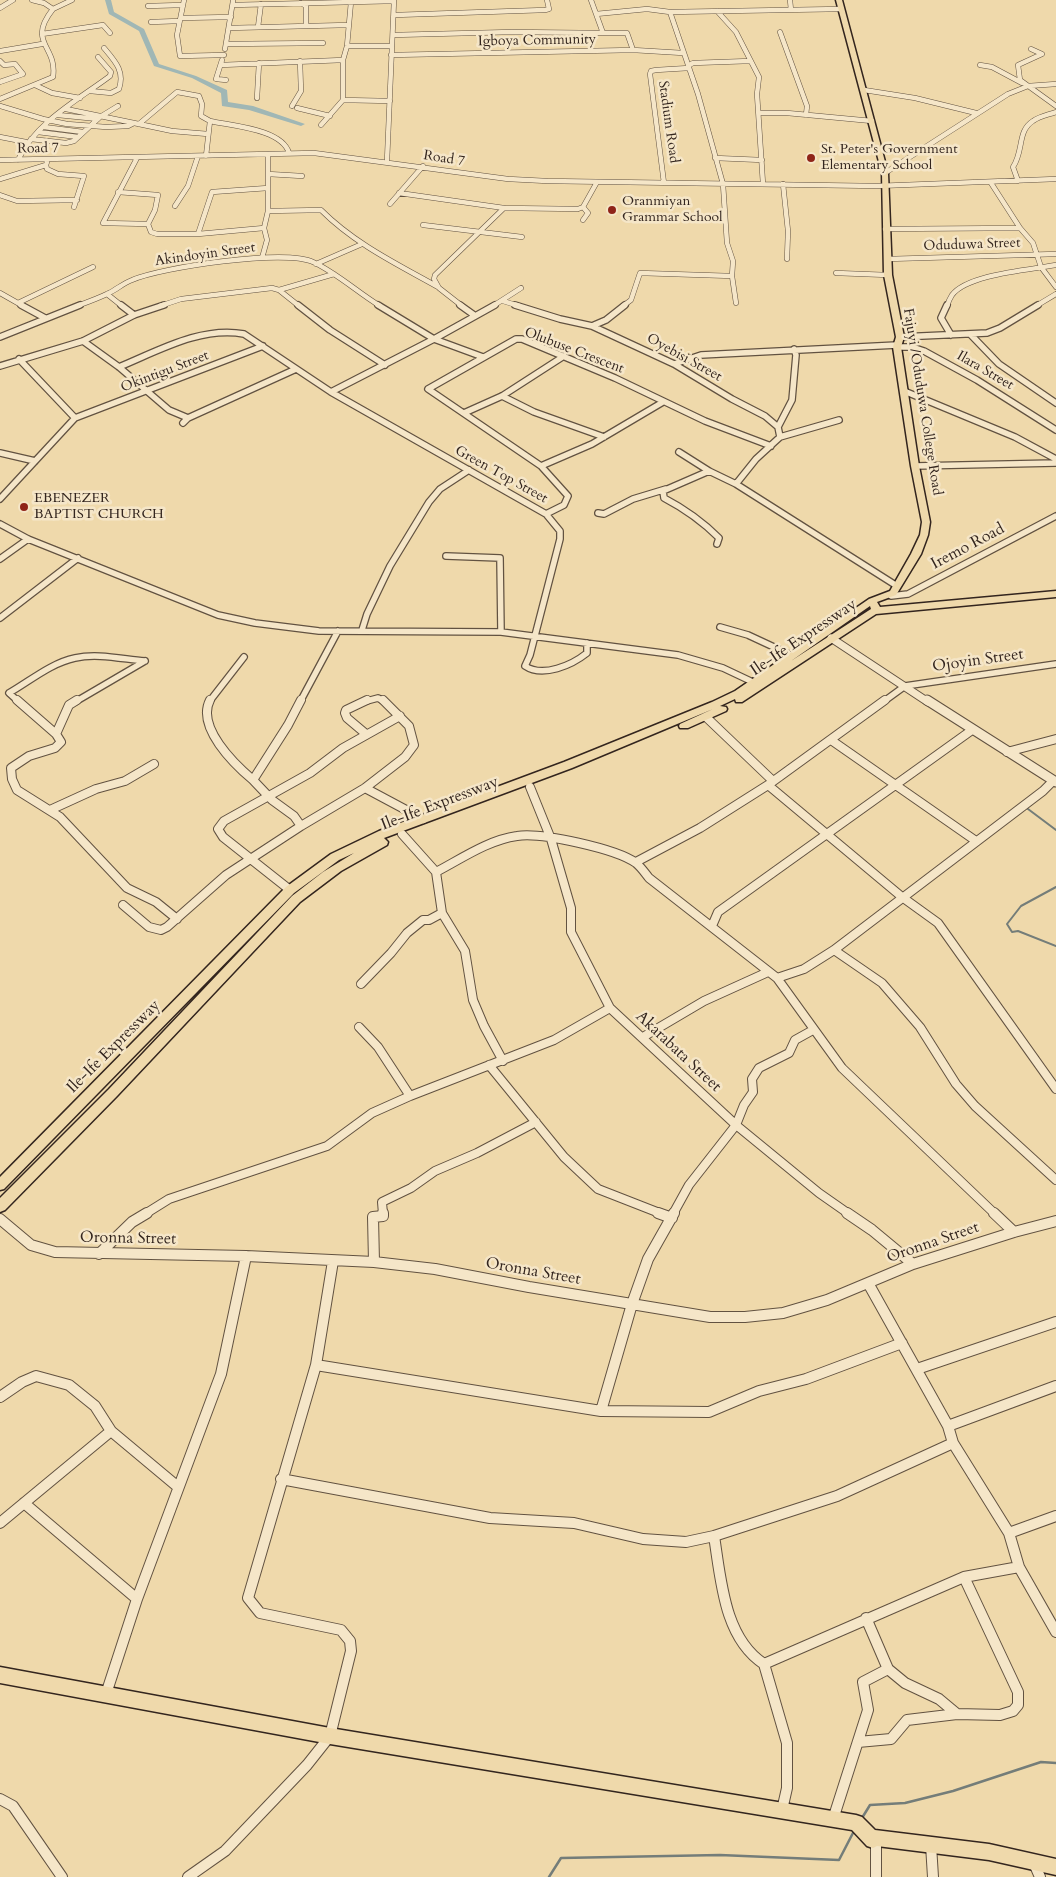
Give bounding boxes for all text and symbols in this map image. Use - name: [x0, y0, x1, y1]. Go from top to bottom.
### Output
- street label: Igboya Community: [478, 32, 596, 50]
- street label: Stadium Road: [654, 80, 682, 164]
- street label: Road 7: [17, 140, 59, 158]
- place label: St. Peter's Government Elementary School: [821, 142, 958, 174]
- street label: Road 7: [422, 147, 466, 171]
- marker: St. Peter's Government Elementary School: [805, 152, 817, 164]
- place label: Oranmiyan Grammar School: [622, 194, 723, 226]
- marker: Oranmiyan Grammar School: [606, 204, 618, 216]
- street label: Oduduwa Street: [923, 235, 1021, 255]
- street label: Akindoyin Street: [154, 240, 256, 270]
- street label: Fajuyi /Oduduwa College Road: [899, 307, 945, 497]
- street label: Olubuse Crescent: [522, 324, 626, 378]
- street label: Oyebisi Street: [643, 330, 725, 386]
- street label: Okintigu Street: [119, 348, 211, 396]
- street label: Ilara Street: [954, 348, 1016, 394]
- street label: Green Top Street: [452, 443, 550, 507]
- place label: EBENEZER BAPTIST CHURCH: [34, 491, 164, 524]
- marker: EBENEZER BAPTIST CHURCH: [18, 501, 30, 513]
- street label: Iremo Road: [928, 520, 1008, 574]
- street label: Ile-Ife Expressway: [747, 595, 861, 681]
- street label: Ojoyin Street: [931, 645, 1025, 677]
- street label: Ile-Ife Expressway: [379, 773, 501, 835]
- street label: Ile-Ife Expressway: [63, 996, 165, 1098]
- street label: Akarabata Street: [631, 1008, 725, 1096]
- street label: Oronna Street: [884, 1218, 982, 1268]
- street label: Oronna Street: [80, 1229, 176, 1249]
- street label: Oronna Street: [484, 1254, 582, 1290]

